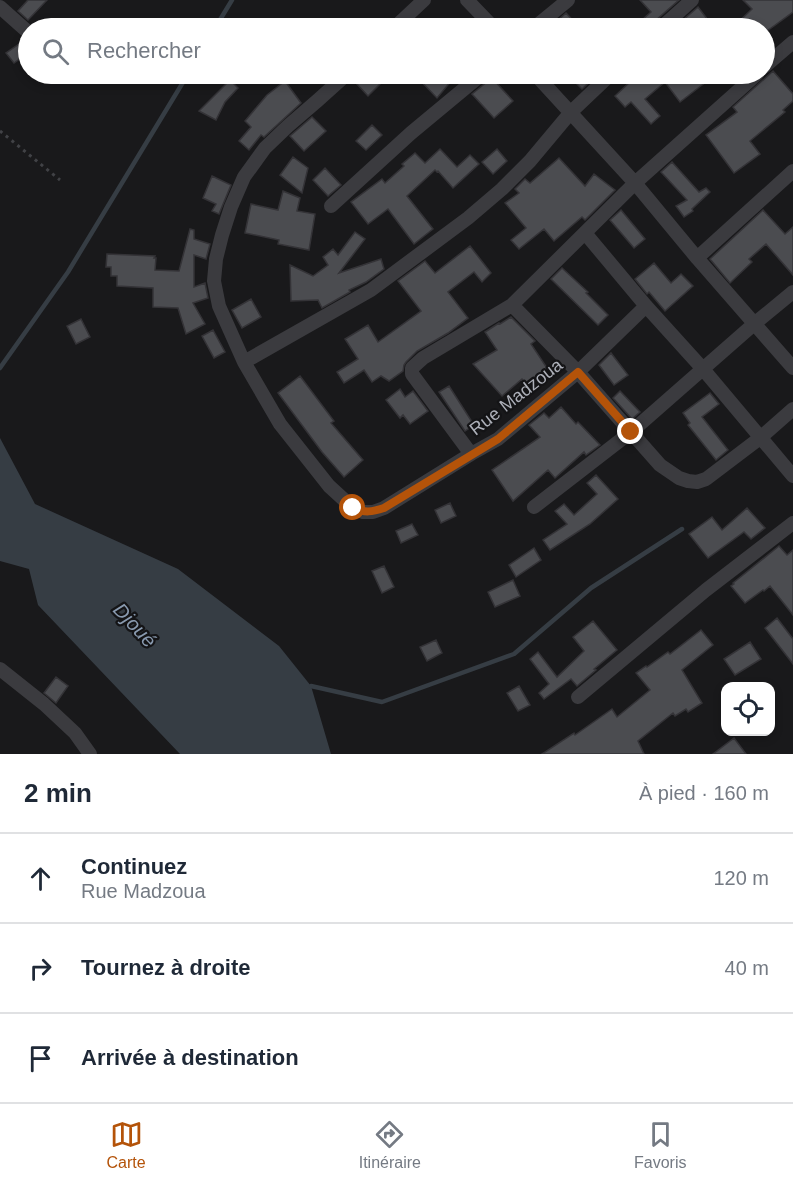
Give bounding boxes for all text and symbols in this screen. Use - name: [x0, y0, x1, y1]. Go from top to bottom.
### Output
- search box: [18, 18, 775, 84]
- icon: search: [39, 35, 72, 68]
- text: Rechercher: [87, 38, 201, 63]
- street label: Rue Madzoua: [466, 354, 567, 439]
- route end: [617, 418, 643, 444]
- route start: [339, 494, 365, 520]
- water label: Djoué: [109, 598, 161, 652]
- map controls: [721, 682, 775, 736]
- button: locate: [721, 682, 775, 736]
- text: 2 min: [24, 778, 92, 808]
- text: À pied · 160 m: [639, 782, 769, 804]
- text: Continuez: [81, 854, 187, 879]
- icon: ahead: [24, 862, 57, 895]
- text: 120 m: [713, 867, 769, 889]
- text: Rue Madzoua: [81, 880, 206, 902]
- icon: right: [24, 952, 57, 985]
- text: Tournez à droite: [81, 955, 251, 980]
- text: 40 m: [725, 957, 769, 979]
- icon: arrive: [24, 1042, 57, 1075]
- text: Arrivée à destination: [81, 1045, 299, 1070]
- tab: Carte: [107, 1118, 146, 1172]
- tab: Itinéraire: [359, 1118, 421, 1172]
- tab: Favoris: [634, 1118, 686, 1172]

